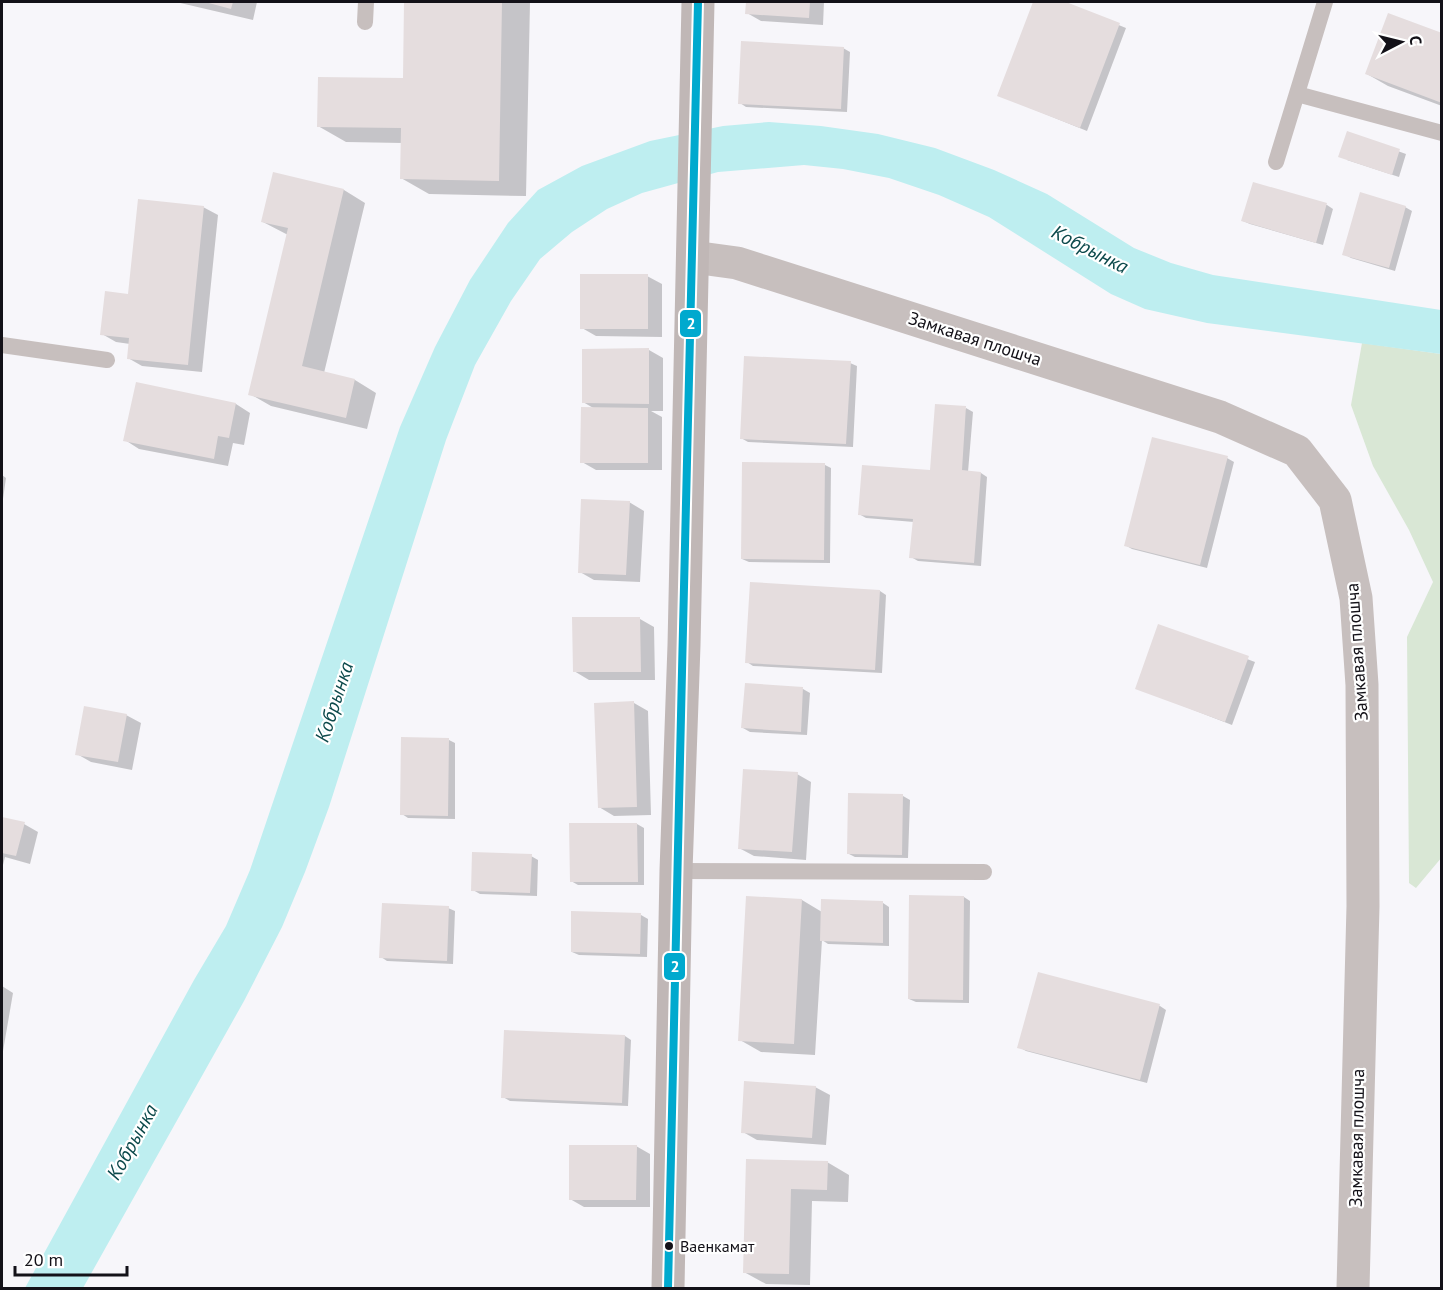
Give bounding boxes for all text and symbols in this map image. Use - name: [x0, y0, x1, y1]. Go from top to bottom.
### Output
- north arrow: [1371, 12, 1431, 72]
- text: С: [1405, 35, 1426, 46]
- water label: Кобрынка: [1047, 219, 1133, 279]
- street label: Замкавая плошча: [906, 306, 1045, 371]
- line badge: 2: [679, 309, 702, 338]
- text: 2: [686, 313, 696, 333]
- street label: Замкавая плошча: [1340, 582, 1373, 722]
- water label: Кобрынка: [309, 658, 359, 745]
- line badge: 2: [663, 952, 686, 981]
- text: 2: [670, 956, 680, 976]
- street label: Замкавая плошча: [1344, 1069, 1369, 1207]
- water label: Кобрынка: [101, 1099, 164, 1185]
- place label: Ваенкамат: [680, 1236, 755, 1256]
- scale bar: [15, 1239, 128, 1277]
- marker: Ваенкамат: [663, 1240, 675, 1252]
- text: 20 m: [24, 1248, 63, 1271]

